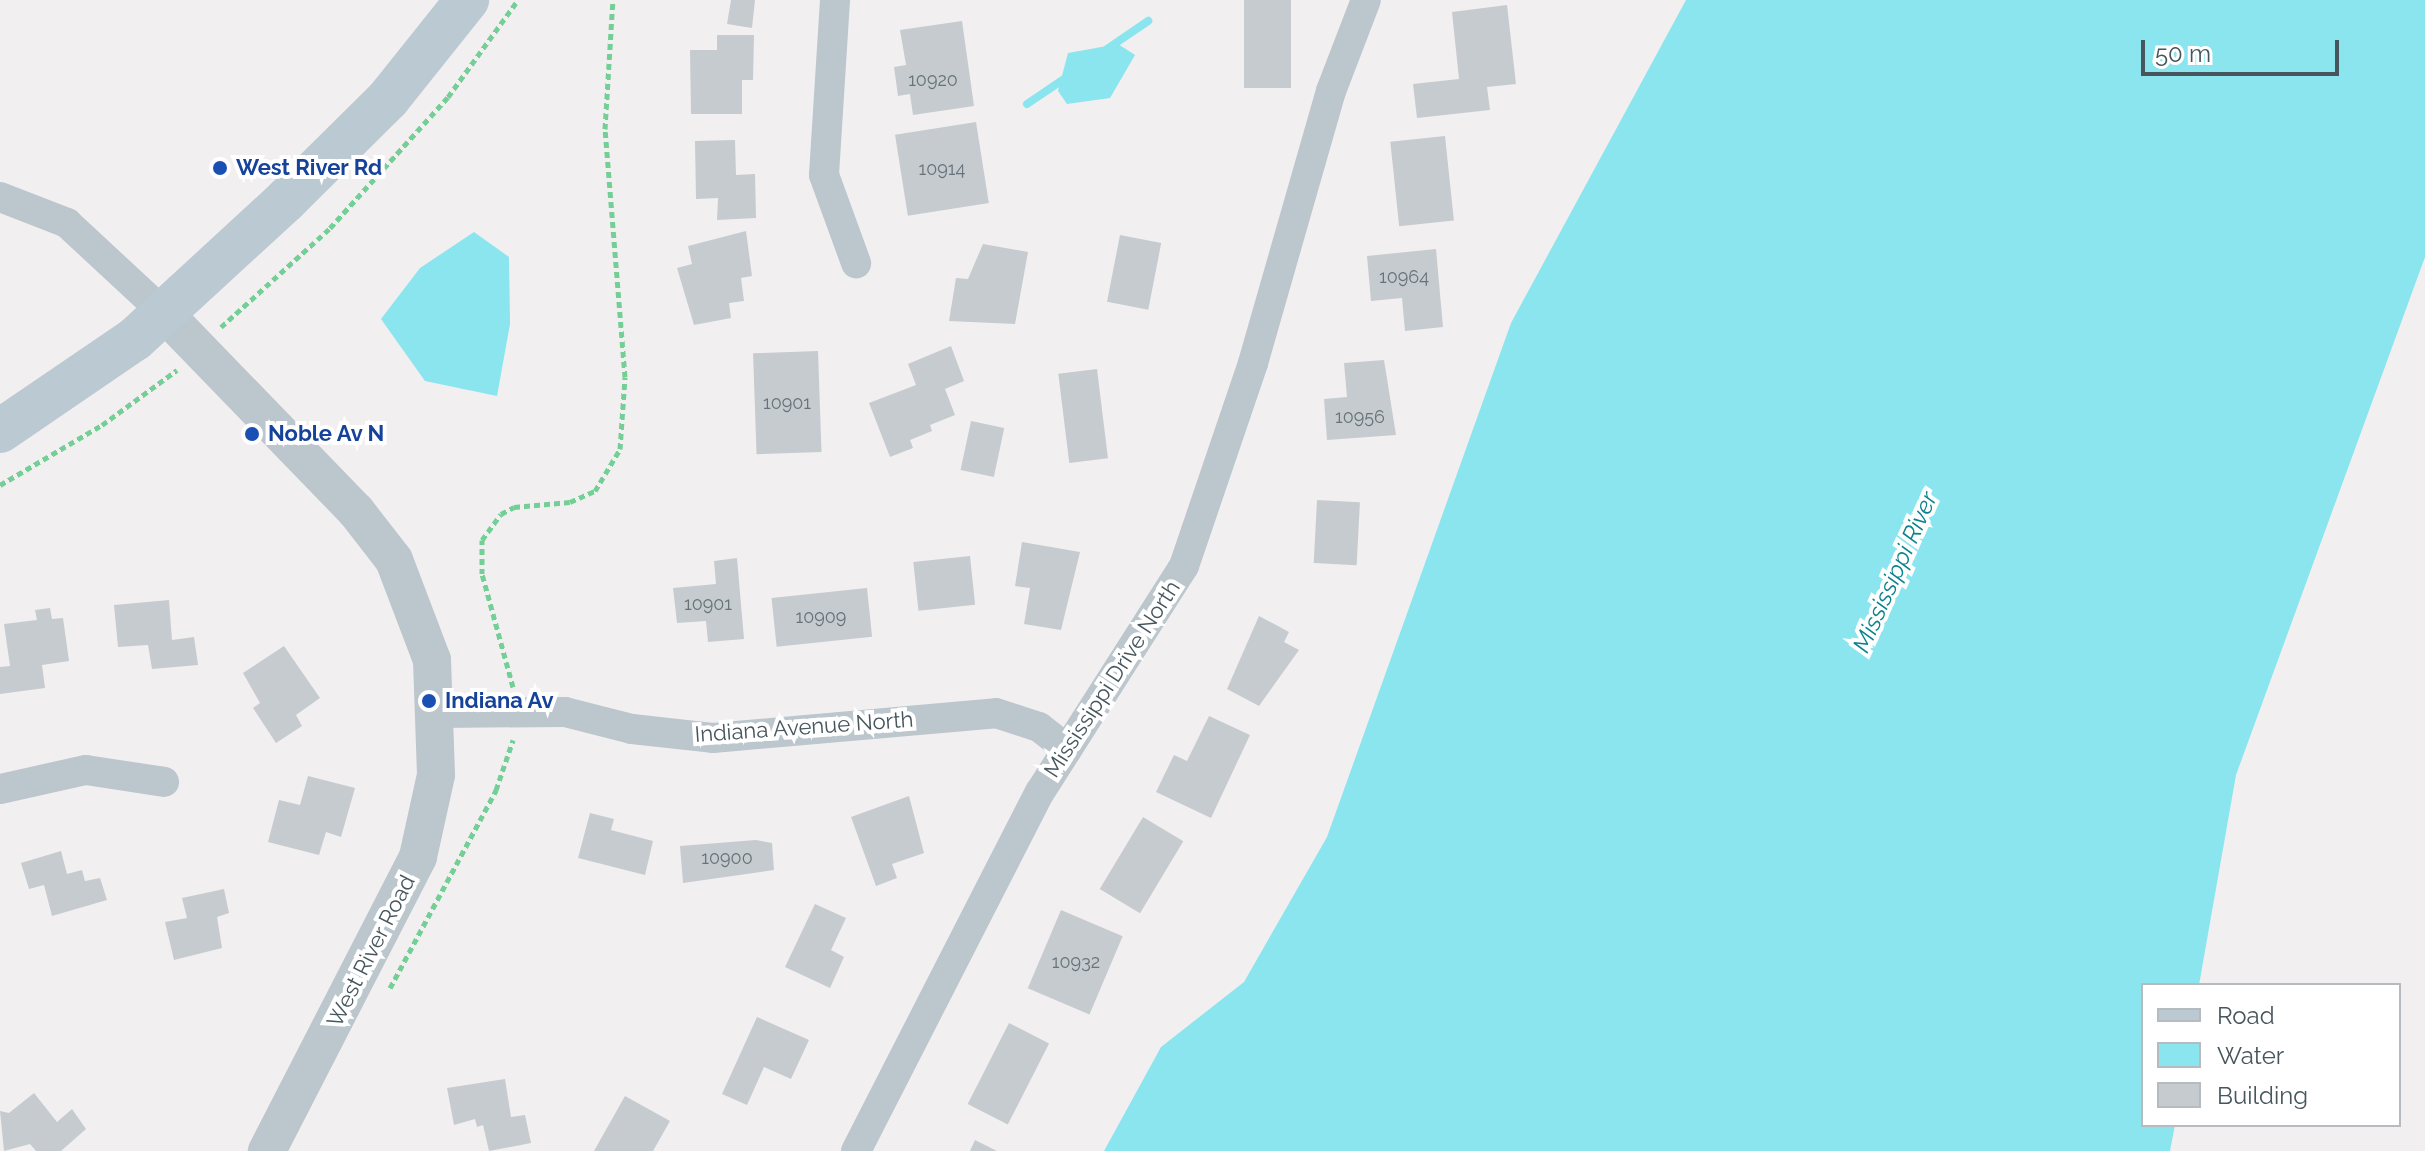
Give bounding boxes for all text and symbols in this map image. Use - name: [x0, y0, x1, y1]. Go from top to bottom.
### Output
- scale bar: [2145, 24, 2343, 74]
- text: 50 m: [2155, 39, 2211, 68]
- house number: 10920: [908, 69, 958, 91]
- place label: West River Rd: [236, 155, 383, 181]
- house number: 10914: [919, 158, 965, 180]
- marker: West River Rd: [211, 159, 229, 177]
- house number: 10964: [1379, 266, 1429, 288]
- house number: 10901: [763, 392, 811, 414]
- house number: 10956: [1335, 406, 1385, 428]
- place label: Noble Av N: [268, 421, 386, 447]
- marker: Noble Av N: [243, 425, 261, 443]
- water label: Mississippi River: [1847, 487, 1943, 657]
- street label: Mississippi Drive North: [1038, 576, 1186, 782]
- house number: 10901: [684, 593, 732, 615]
- house number: 10909: [796, 606, 846, 628]
- place label: Indiana Av: [445, 688, 554, 714]
- marker: Indiana Av: [420, 692, 438, 710]
- street label: Indiana Avenue North: [693, 706, 915, 748]
- house number: 10900: [701, 847, 753, 869]
- street label: West River Road: [321, 870, 421, 1032]
- house number: 10932: [1052, 951, 1100, 973]
- legend: [2141, 983, 2401, 1127]
- text: Road: [2217, 1001, 2275, 1030]
- text: Water: [2217, 1041, 2284, 1070]
- text: Building: [2217, 1081, 2308, 1110]

